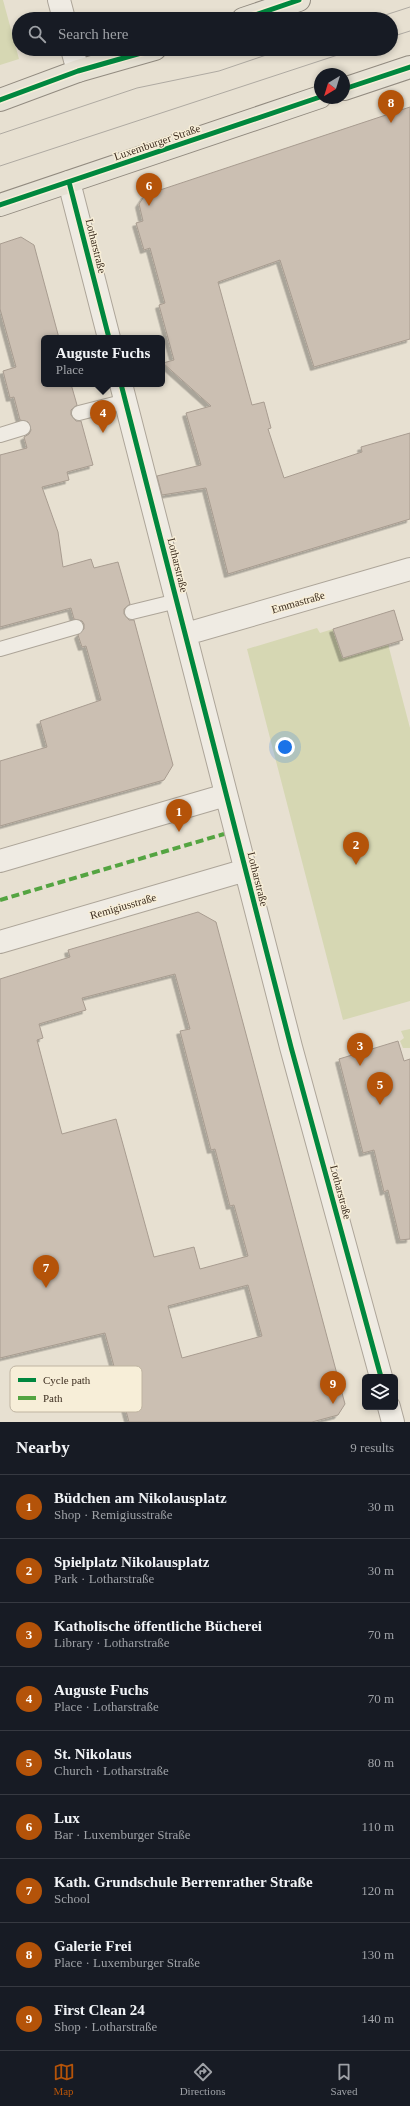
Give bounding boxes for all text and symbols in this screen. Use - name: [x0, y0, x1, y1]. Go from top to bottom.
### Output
- search box: [12, 12, 398, 56]
- icon: search: [26, 23, 48, 45]
- text: Search here: [58, 26, 128, 42]
- north arrow: [314, 68, 350, 104]
- pin: 8: [378, 90, 404, 123]
- street label: Luxemburger Straße: [112, 122, 202, 162]
- pin: 6: [136, 173, 162, 206]
- street label: Lotharstraße: [83, 218, 109, 275]
- popup: [41, 335, 165, 387]
- text: Auguste Fuchs: [56, 345, 150, 361]
- text: Place: [56, 362, 84, 377]
- pin: 4: [90, 400, 116, 433]
- street label: Lotharstraße: [165, 537, 191, 594]
- street label: Emmastraße: [270, 589, 326, 615]
- your location: [275, 737, 295, 757]
- pin: 1: [166, 799, 192, 832]
- pin: 2: [343, 832, 369, 865]
- street label: Lotharstraße: [245, 851, 271, 908]
- street label: Remigiusstraße: [88, 891, 158, 921]
- pin: 3: [347, 1033, 373, 1066]
- pin: 5: [367, 1072, 393, 1105]
- street label: Lotharstraße: [328, 1164, 354, 1221]
- pin: 7: [33, 1255, 59, 1288]
- legend: [10, 1366, 142, 1412]
- pin: 9: [320, 1371, 346, 1404]
- text: Cycle path: [43, 1374, 91, 1386]
- map controls: [362, 1374, 398, 1410]
- button: layers: [362, 1374, 398, 1410]
- text: Path: [43, 1392, 63, 1404]
- text: Nearby: [16, 1438, 70, 1457]
- text: 9 results: [350, 1440, 394, 1455]
- text: Büdchen am Nikolausplatz: [54, 1490, 227, 1506]
- text: 1: [26, 1499, 32, 1514]
- text: 30 m: [368, 1499, 394, 1514]
- text: Shop · Remigiusstraße: [54, 1507, 172, 1522]
- text: Spielplatz Nikolausplatz: [54, 1554, 209, 1570]
- text: 2: [26, 1563, 32, 1578]
- text: 30 m: [368, 1563, 394, 1578]
- text: Park · Lotharstraße: [54, 1571, 154, 1586]
- text: Katholische öffentliche Bücherei: [54, 1618, 262, 1634]
- text: 3: [26, 1627, 32, 1642]
- text: 70 m: [368, 1627, 394, 1642]
- text: Library · Lotharstraße: [54, 1635, 170, 1650]
- text: Auguste Fuchs: [54, 1682, 149, 1698]
- text: 4: [26, 1691, 32, 1706]
- text: 70 m: [368, 1691, 394, 1706]
- text: Place · Lotharstraße: [54, 1699, 159, 1714]
- text: St. Nikolaus: [54, 1746, 132, 1762]
- text: 5: [26, 1755, 32, 1770]
- text: 80 m: [368, 1755, 394, 1770]
- text: Church · Lotharstraße: [54, 1763, 169, 1778]
- text: Lux: [54, 1810, 80, 1826]
- text: 6: [26, 1819, 32, 1834]
- text: 110 m: [362, 1819, 394, 1834]
- text: Bar · Luxemburger Straße: [54, 1827, 191, 1842]
- text: Kath. Grundschule Berrenrather Straße: [54, 1874, 313, 1890]
- text: 7: [26, 1883, 32, 1898]
- text: 120 m: [361, 1883, 394, 1898]
- text: School: [54, 1891, 90, 1906]
- text: Galerie Frei: [54, 1938, 132, 1954]
- text: 8: [26, 1947, 32, 1962]
- text: 130 m: [361, 1947, 394, 1962]
- text: Place · Luxemburger Straße: [54, 1955, 200, 1970]
- text: First Clean 24: [54, 2002, 145, 2018]
- text: 9: [26, 2011, 32, 2026]
- text: 140 m: [361, 2011, 394, 2026]
- text: Shop · Lotharstraße: [54, 2019, 157, 2034]
- tab: Map: [53, 2061, 75, 2097]
- tab: Directions: [180, 2061, 225, 2097]
- tab: Saved: [331, 2061, 357, 2097]

